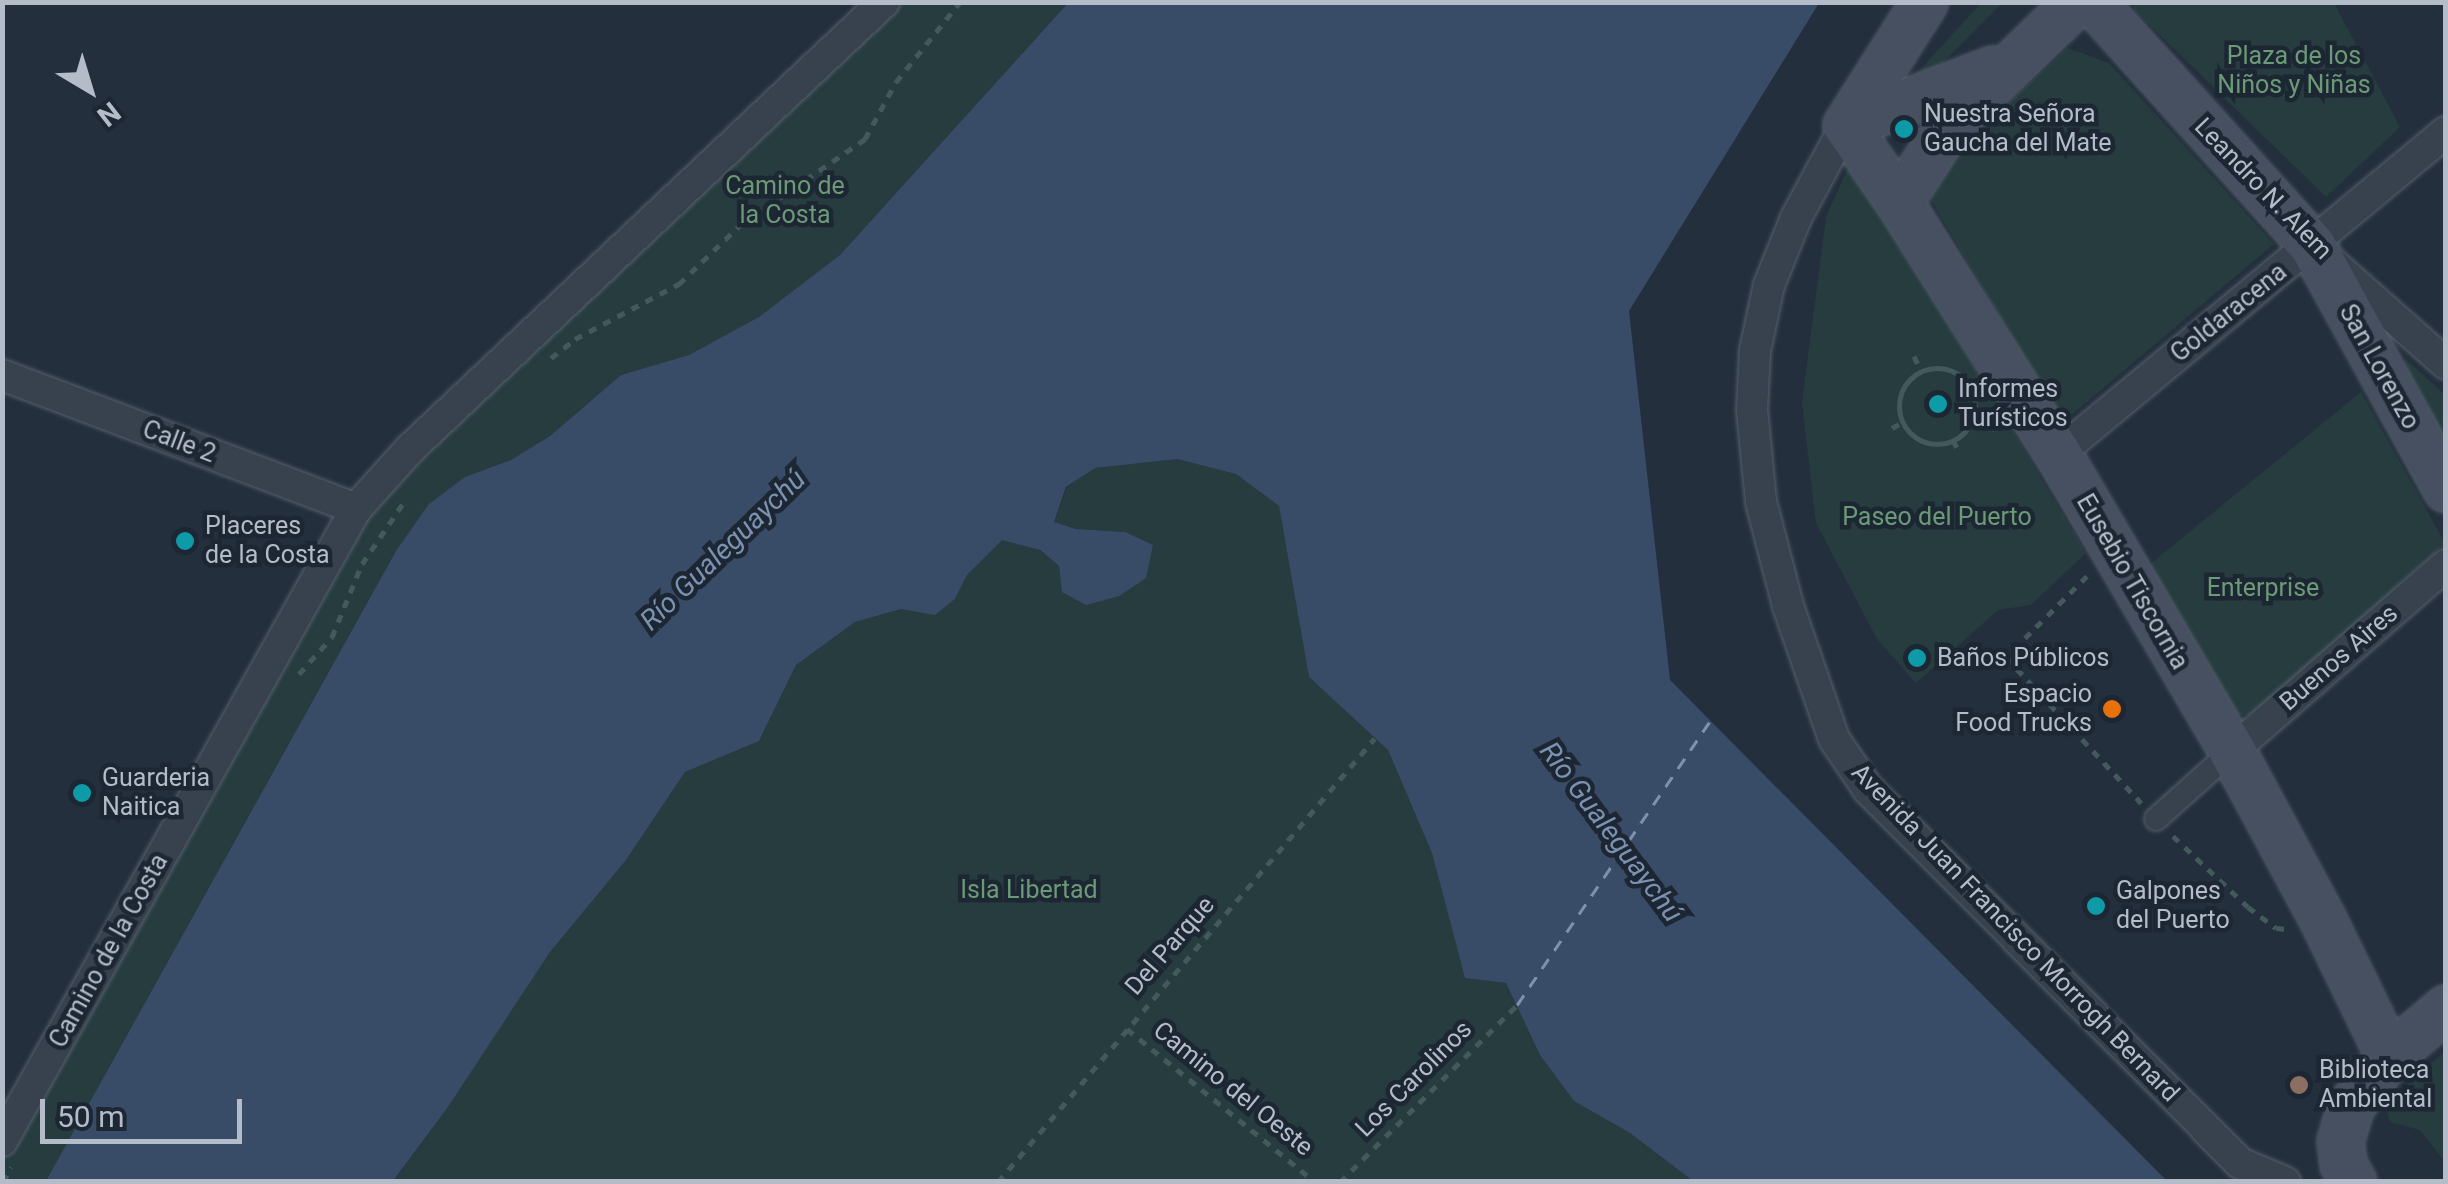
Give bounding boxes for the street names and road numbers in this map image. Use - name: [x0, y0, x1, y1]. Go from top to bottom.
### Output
- street label: Leandro N. Alem: [2188, 112, 2338, 266]
- street label: Goldaracena: [2165, 257, 2293, 369]
- street label: San Lorenzo: [2332, 299, 2426, 435]
- street label: Calle 2: [138, 414, 220, 470]
- street label: Eusebio Tiscornia: [2070, 489, 2194, 675]
- street label: Buenos Aires: [2274, 599, 2404, 717]
- street label: Avenida Juan Francisco Morrogh Bernard: [1845, 758, 2185, 1108]
- street label: Camino de la Costa: [43, 849, 175, 1053]
- street label: Del Parque: [1119, 891, 1221, 1001]
- street label: Camino del Oeste: [1147, 1015, 1319, 1163]
- street label: Los Carolinos: [1350, 1015, 1478, 1143]

